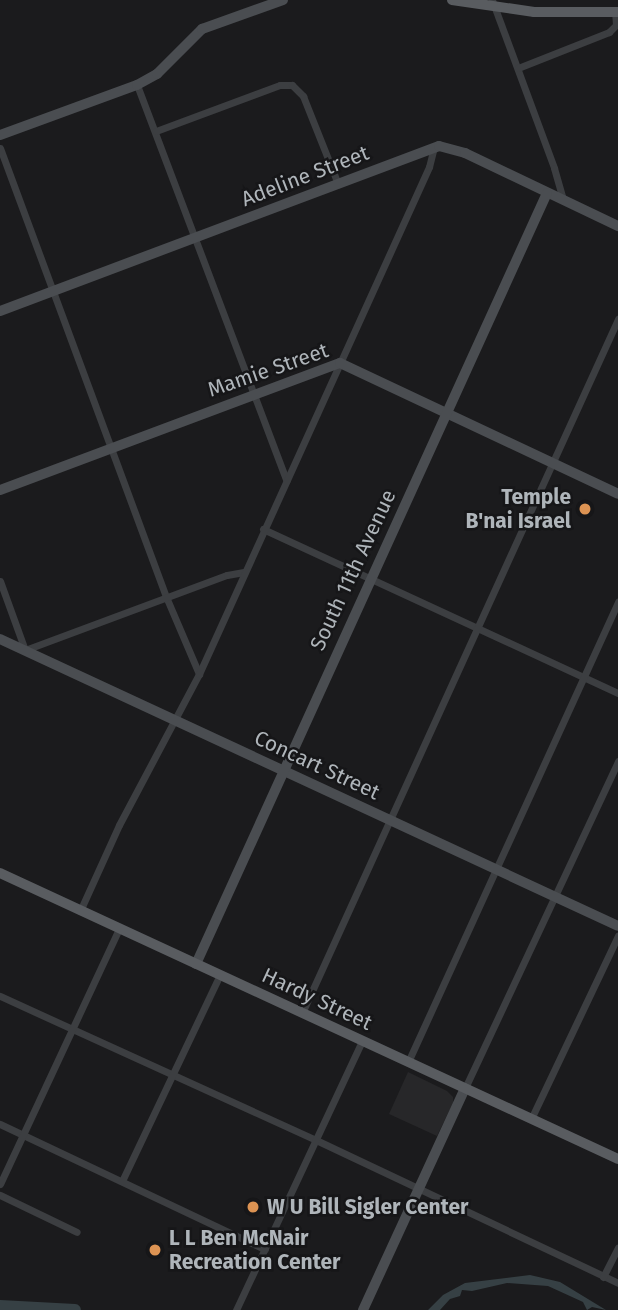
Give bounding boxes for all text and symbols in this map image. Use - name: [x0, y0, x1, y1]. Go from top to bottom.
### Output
- street label: Adeline Street: [238, 140, 372, 212]
- street label: Mamie Street: [204, 338, 332, 402]
- place label: Temple B'nai Israel: [465, 484, 571, 534]
- street label: South 11th Avenue: [305, 486, 401, 654]
- marker: Temple B'nai Israel: [577, 501, 593, 517]
- street label: Concart Street: [250, 725, 384, 805]
- street label: Hardy Street: [258, 963, 376, 1035]
- place label: W U Bill Sigler Center: [267, 1194, 468, 1220]
- marker: W U Bill Sigler Center: [245, 1199, 261, 1215]
- place label: L L Ben McNair Recreation Center: [169, 1225, 340, 1275]
- marker: L L Ben McNair Recreation Center: [147, 1242, 163, 1258]

